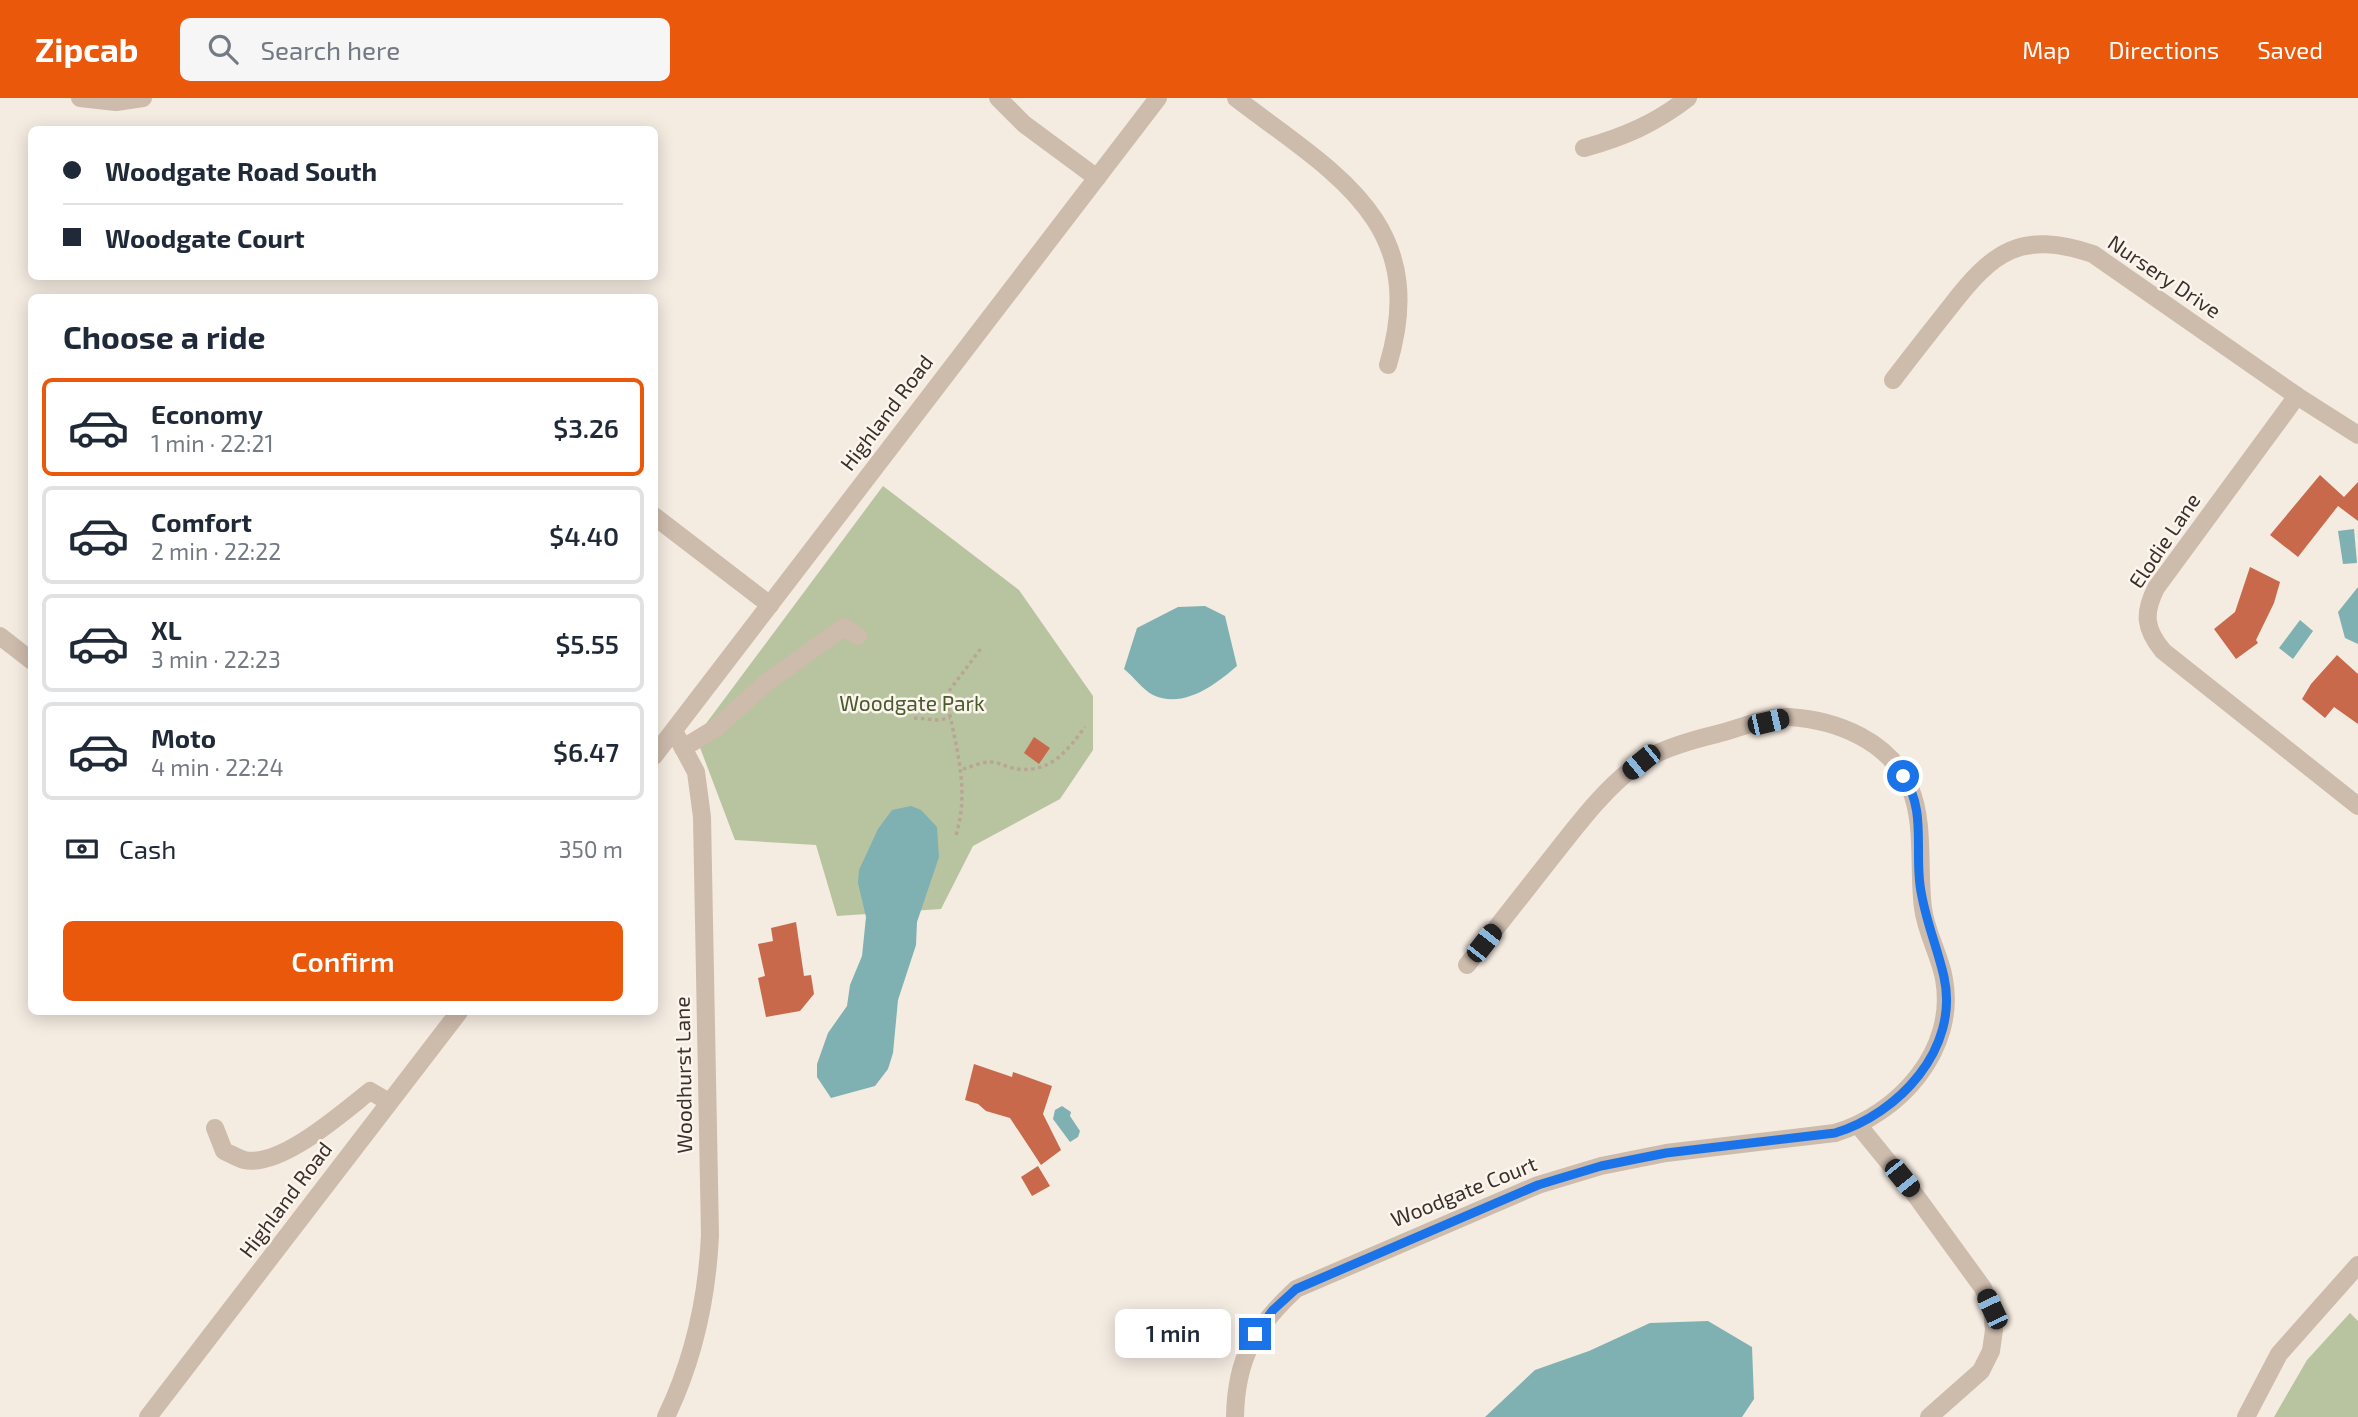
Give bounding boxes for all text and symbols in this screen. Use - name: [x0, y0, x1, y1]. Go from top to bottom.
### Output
- search box: [180, 18, 670, 81]
- text: Zipcab: [35, 29, 138, 69]
- icon: search: [204, 30, 242, 68]
- text: Search here: [260, 34, 400, 65]
- text: Map: [2022, 35, 2070, 64]
- text: Directions: [2108, 35, 2219, 64]
- text: Saved: [2257, 35, 2323, 64]
- text: Woodgate Road South: [105, 155, 377, 186]
- text: Woodgate Court: [105, 222, 305, 253]
- street label: Nursery Drive: [2104, 229, 2226, 323]
- text: Choose a ride: [63, 317, 266, 355]
- street label: Highland Road: [834, 349, 937, 475]
- icon: car: [67, 396, 130, 459]
- text: Economy: [151, 398, 263, 429]
- text: $3.26: [553, 412, 619, 443]
- text: 1 min · 22:21: [151, 429, 274, 457]
- street label: Elodie Lane: [2123, 488, 2205, 592]
- icon: car: [67, 504, 130, 567]
- text: Comfort: [151, 506, 252, 537]
- text: $4.40: [549, 520, 619, 551]
- text: 2 min · 22:22: [151, 537, 281, 565]
- icon: car: [67, 612, 130, 675]
- text: XL: [151, 614, 182, 645]
- text: $5.55: [555, 628, 619, 659]
- text: 3 min · 22:23: [151, 645, 281, 673]
- park label: Woodgate Park: [839, 690, 985, 715]
- car: [1746, 707, 1791, 737]
- icon: car: [67, 720, 130, 783]
- text: Moto: [151, 722, 216, 753]
- text: $6.47: [553, 736, 619, 767]
- car: [1619, 741, 1664, 783]
- text: 4 min · 22:24: [151, 753, 284, 781]
- route start: [1887, 760, 1919, 792]
- icon: cash: [63, 830, 101, 868]
- text: Cash: [119, 833, 176, 864]
- text: 350 m: [559, 835, 623, 863]
- car: [1463, 920, 1506, 966]
- button: Confirm: [63, 921, 623, 1001]
- street label: Woodhurst Lane: [669, 996, 696, 1154]
- street label: Highland Road: [233, 1136, 336, 1262]
- street label: Woodgate Court: [1387, 1150, 1540, 1231]
- car: [1881, 1155, 1924, 1201]
- car: [1974, 1286, 2011, 1332]
- callout: 1 min: [1115, 1310, 1230, 1358]
- route end: [1239, 1318, 1271, 1350]
- text: 1 min: [1146, 1319, 1200, 1347]

